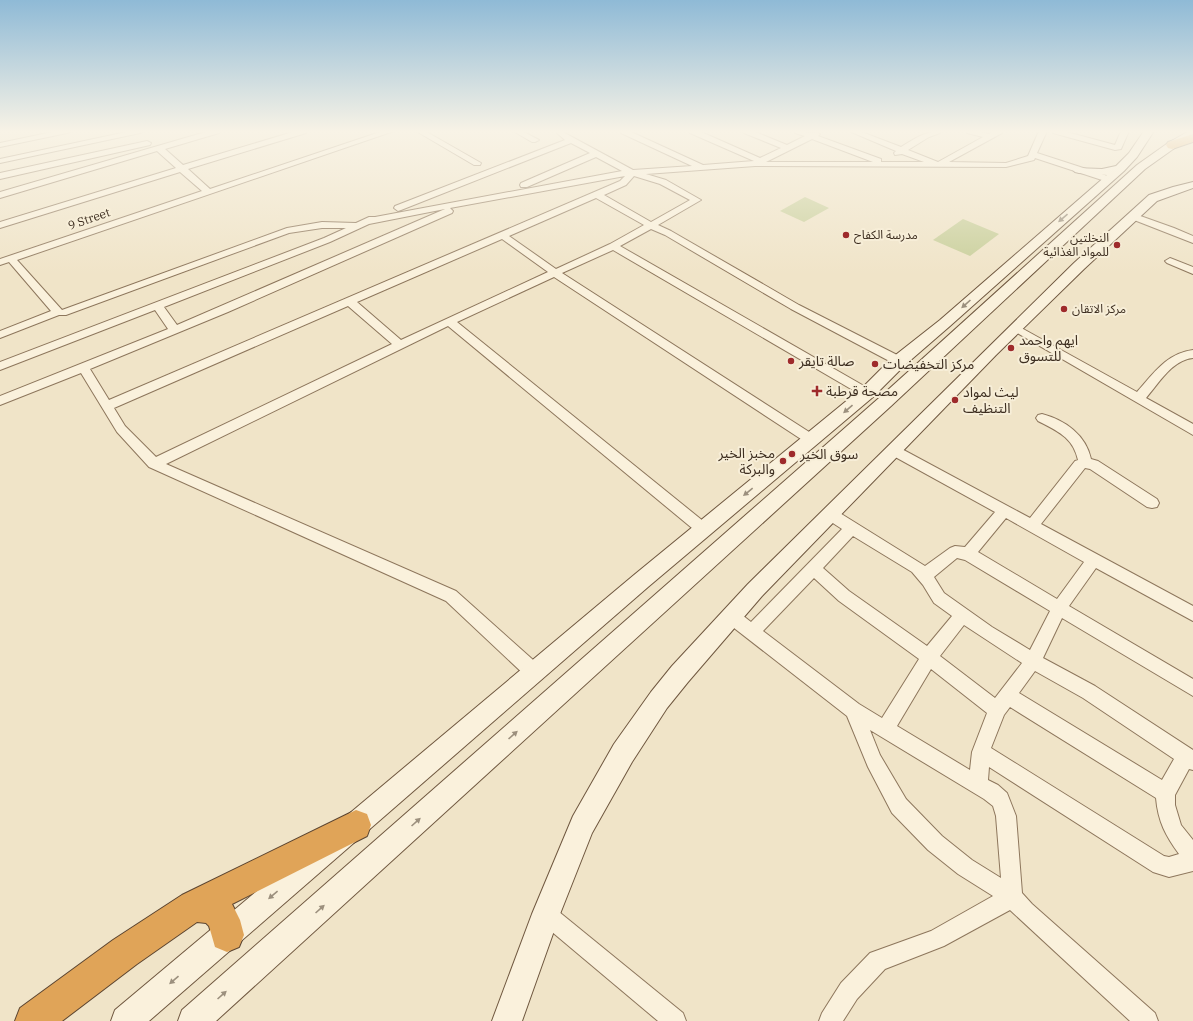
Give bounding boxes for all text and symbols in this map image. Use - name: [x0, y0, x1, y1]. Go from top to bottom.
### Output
- street label: 9 Street: [66, 204, 112, 233]
- one-way arrow: [1058, 214, 1069, 223]
- place label: مدرسة الكفاح: [854, 227, 918, 244]
- marker: مدرسة الكفاح: [841, 230, 851, 240]
- place label: النخلتين للمواد الغذائية: [1043, 230, 1109, 259]
- marker: النخلتين للمواد الغذائية: [1112, 240, 1122, 250]
- one-way arrow: [961, 300, 971, 309]
- place label: مركز الاتقان: [1072, 301, 1126, 316]
- marker: مركز الاتقان: [1059, 304, 1069, 314]
- place label: ايهم واحمد للتسوق: [1019, 331, 1078, 365]
- marker: ايهم واحمد للتسوق: [1006, 343, 1016, 353]
- place label: صالة تايقر: [798, 352, 855, 370]
- place label: مركز التخفيضات: [883, 355, 974, 373]
- marker: صالة تايقر: [786, 356, 796, 366]
- marker: مركز التخفيضات: [870, 359, 880, 369]
- place label: مصحة قرطبة: [826, 382, 898, 400]
- place label: ليث لمواد التنظيف: [963, 383, 1019, 417]
- marker: مصحة قرطبة: [811, 385, 823, 397]
- marker: ليث لمواد التنظيف: [950, 395, 960, 405]
- one-way arrow: [843, 404, 852, 413]
- place label: مخبز الخير والبركة: [717, 444, 775, 478]
- place label: سوق الخير: [799, 445, 858, 463]
- marker: سوق الخير: [787, 449, 797, 459]
- marker: مخبز الخير والبركة: [778, 456, 788, 466]
- one-way arrow: [743, 488, 753, 497]
- one-way arrow: [508, 731, 519, 740]
- one-way arrow: [412, 818, 421, 827]
- one-way arrow: [268, 891, 279, 900]
- one-way arrow: [314, 904, 325, 913]
- one-way arrow: [169, 975, 180, 984]
- one-way arrow: [218, 991, 227, 1000]

